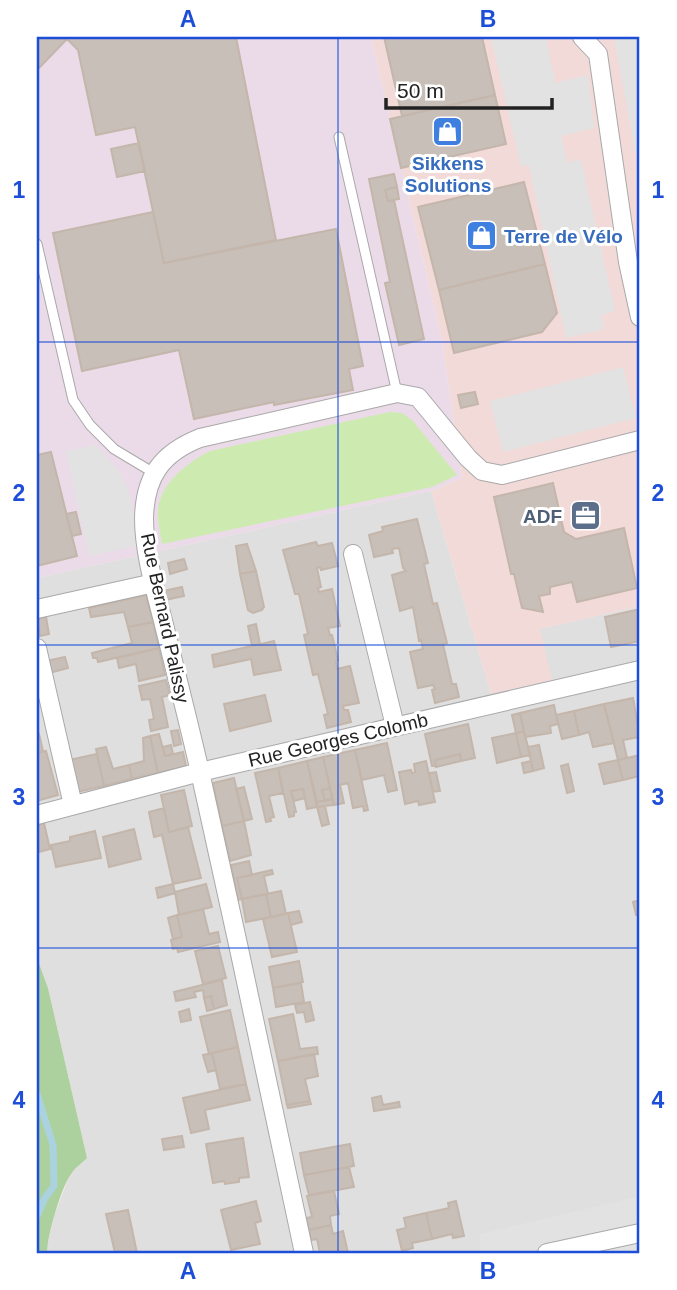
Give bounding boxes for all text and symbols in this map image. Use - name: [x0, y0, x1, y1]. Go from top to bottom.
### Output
- text: A: [180, 6, 196, 32]
- text: B: [480, 6, 496, 32]
- scale bar: [386, 66, 553, 110]
- text: 50 m: [397, 79, 444, 102]
- shop icon: Sikkens Solutions: [431, 115, 465, 149]
- place label: Sikkens Solutions: [405, 153, 491, 196]
- text: 1: [13, 177, 26, 203]
- text: 1: [652, 177, 665, 203]
- shop icon: Terre de Vélo: [464, 219, 498, 253]
- place label: Terre de Vélo: [504, 226, 623, 247]
- text: 2: [13, 480, 25, 506]
- text: 2: [652, 480, 664, 506]
- office icon: ADF: [568, 499, 602, 533]
- place label: ADF: [523, 506, 562, 527]
- street label: Rue Bernard Palissy: [137, 531, 193, 705]
- street label: Rue Georges Colomb: [246, 709, 430, 771]
- text: 3: [13, 784, 25, 810]
- text: 3: [652, 784, 664, 810]
- text: 4: [13, 1087, 26, 1113]
- text: 4: [652, 1087, 665, 1113]
- text: A: [180, 1258, 196, 1284]
- text: B: [480, 1258, 496, 1284]

